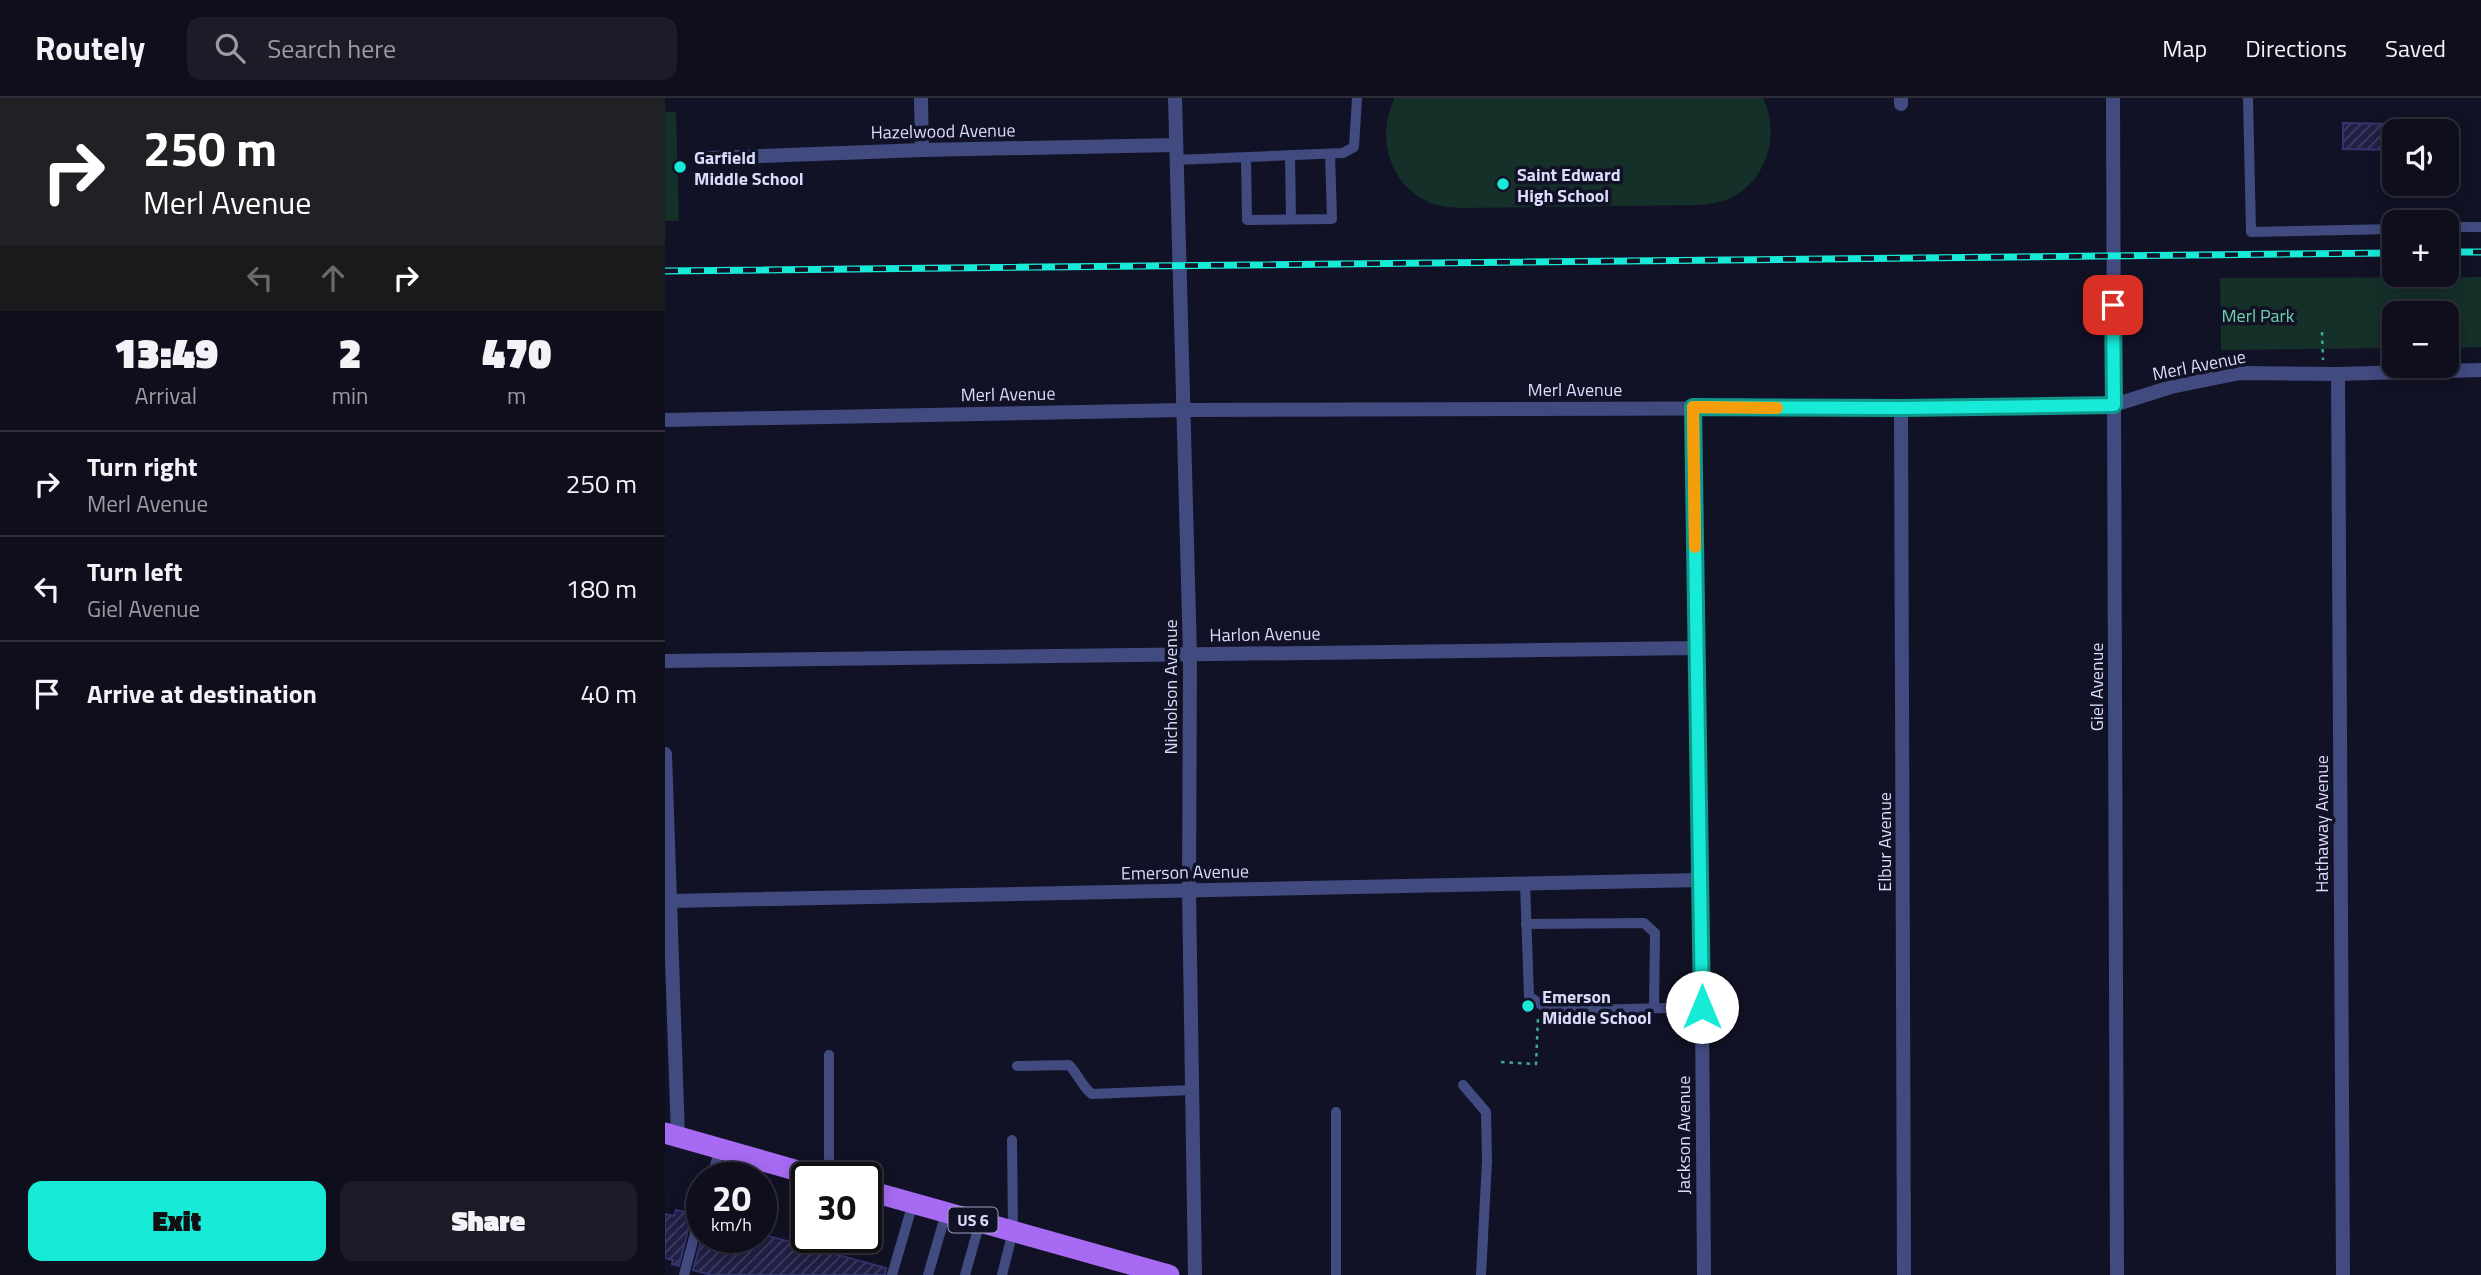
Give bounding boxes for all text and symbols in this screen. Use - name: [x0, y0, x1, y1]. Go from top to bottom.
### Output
- search box: [187, 17, 677, 80]
- text: Routely: [35, 23, 145, 73]
- icon: search: [211, 29, 249, 67]
- text: Search here: [267, 29, 396, 68]
- text: Map: [2162, 30, 2207, 66]
- text: Directions: [2245, 30, 2347, 66]
- text: Saved: [2385, 30, 2446, 66]
- text: 250 m: [143, 110, 277, 185]
- street label: Hazelwood Avenue: [870, 116, 1016, 146]
- map controls: [2382, 119, 2459, 378]
- button: sound: [2382, 119, 2459, 196]
- icon: right: [28, 126, 119, 217]
- place label: Garfield Middle School: [694, 144, 804, 192]
- marker: Garfield Middle School: [672, 159, 688, 175]
- place label: Saint Edward High School: [1517, 161, 1621, 209]
- marker: Saint Edward High School: [1495, 176, 1511, 192]
- text: Merl Avenue: [143, 178, 311, 226]
- button: +: [2382, 210, 2459, 287]
- icon: left: [241, 259, 279, 297]
- icon: ahead: [314, 259, 352, 297]
- icon: right: [387, 259, 425, 297]
- pin: [2083, 275, 2143, 335]
- icon: arrive: [2094, 286, 2132, 324]
- button: −: [2382, 301, 2459, 378]
- park label: Merl Park: [2222, 302, 2295, 329]
- text: 13:49: [114, 320, 218, 384]
- text: 2: [339, 320, 362, 384]
- text: 470: [482, 320, 551, 384]
- street label: Merl Avenue: [2150, 343, 2248, 387]
- street label: Merl Avenue: [1528, 376, 1622, 403]
- text: Arrival: [135, 378, 197, 413]
- text: min: [332, 378, 368, 413]
- text: m: [507, 378, 526, 413]
- street label: Merl Avenue: [960, 380, 1056, 408]
- text: Turn right: [87, 447, 198, 486]
- text: 250 m: [566, 464, 637, 503]
- icon: right: [28, 465, 66, 503]
- text: Merl Avenue: [87, 486, 208, 521]
- text: Turn left: [87, 552, 182, 591]
- text: 180 m: [566, 569, 637, 608]
- icon: left: [28, 570, 66, 608]
- text: Giel Avenue: [87, 591, 200, 626]
- street label: Nicholson Avenue: [1157, 619, 1184, 755]
- street label: Harlon Avenue: [1209, 620, 1321, 648]
- street label: Giel Avenue: [2083, 643, 2110, 731]
- text: Arrive at destination: [87, 674, 317, 713]
- text: 40 m: [580, 674, 637, 713]
- icon: arrive: [28, 675, 66, 713]
- street label: Hathaway Avenue: [2308, 755, 2335, 893]
- street label: Elbur Avenue: [1871, 792, 1898, 892]
- street label: Emerson Avenue: [1121, 857, 1249, 887]
- position arrow: [1665, 970, 1739, 1044]
- place label: Emerson Middle School: [1542, 983, 1652, 1031]
- marker: Emerson Middle School: [1520, 998, 1536, 1014]
- street label: Jackson Avenue: [1670, 1076, 1697, 1194]
- speed limit sign: 30: [791, 1162, 882, 1253]
- text: 20: [712, 1171, 751, 1225]
- button: Exit: [28, 1181, 326, 1261]
- button: Share: [340, 1181, 637, 1261]
- road number: US 6: [949, 1208, 997, 1232]
- text: km/h: [711, 1211, 752, 1238]

